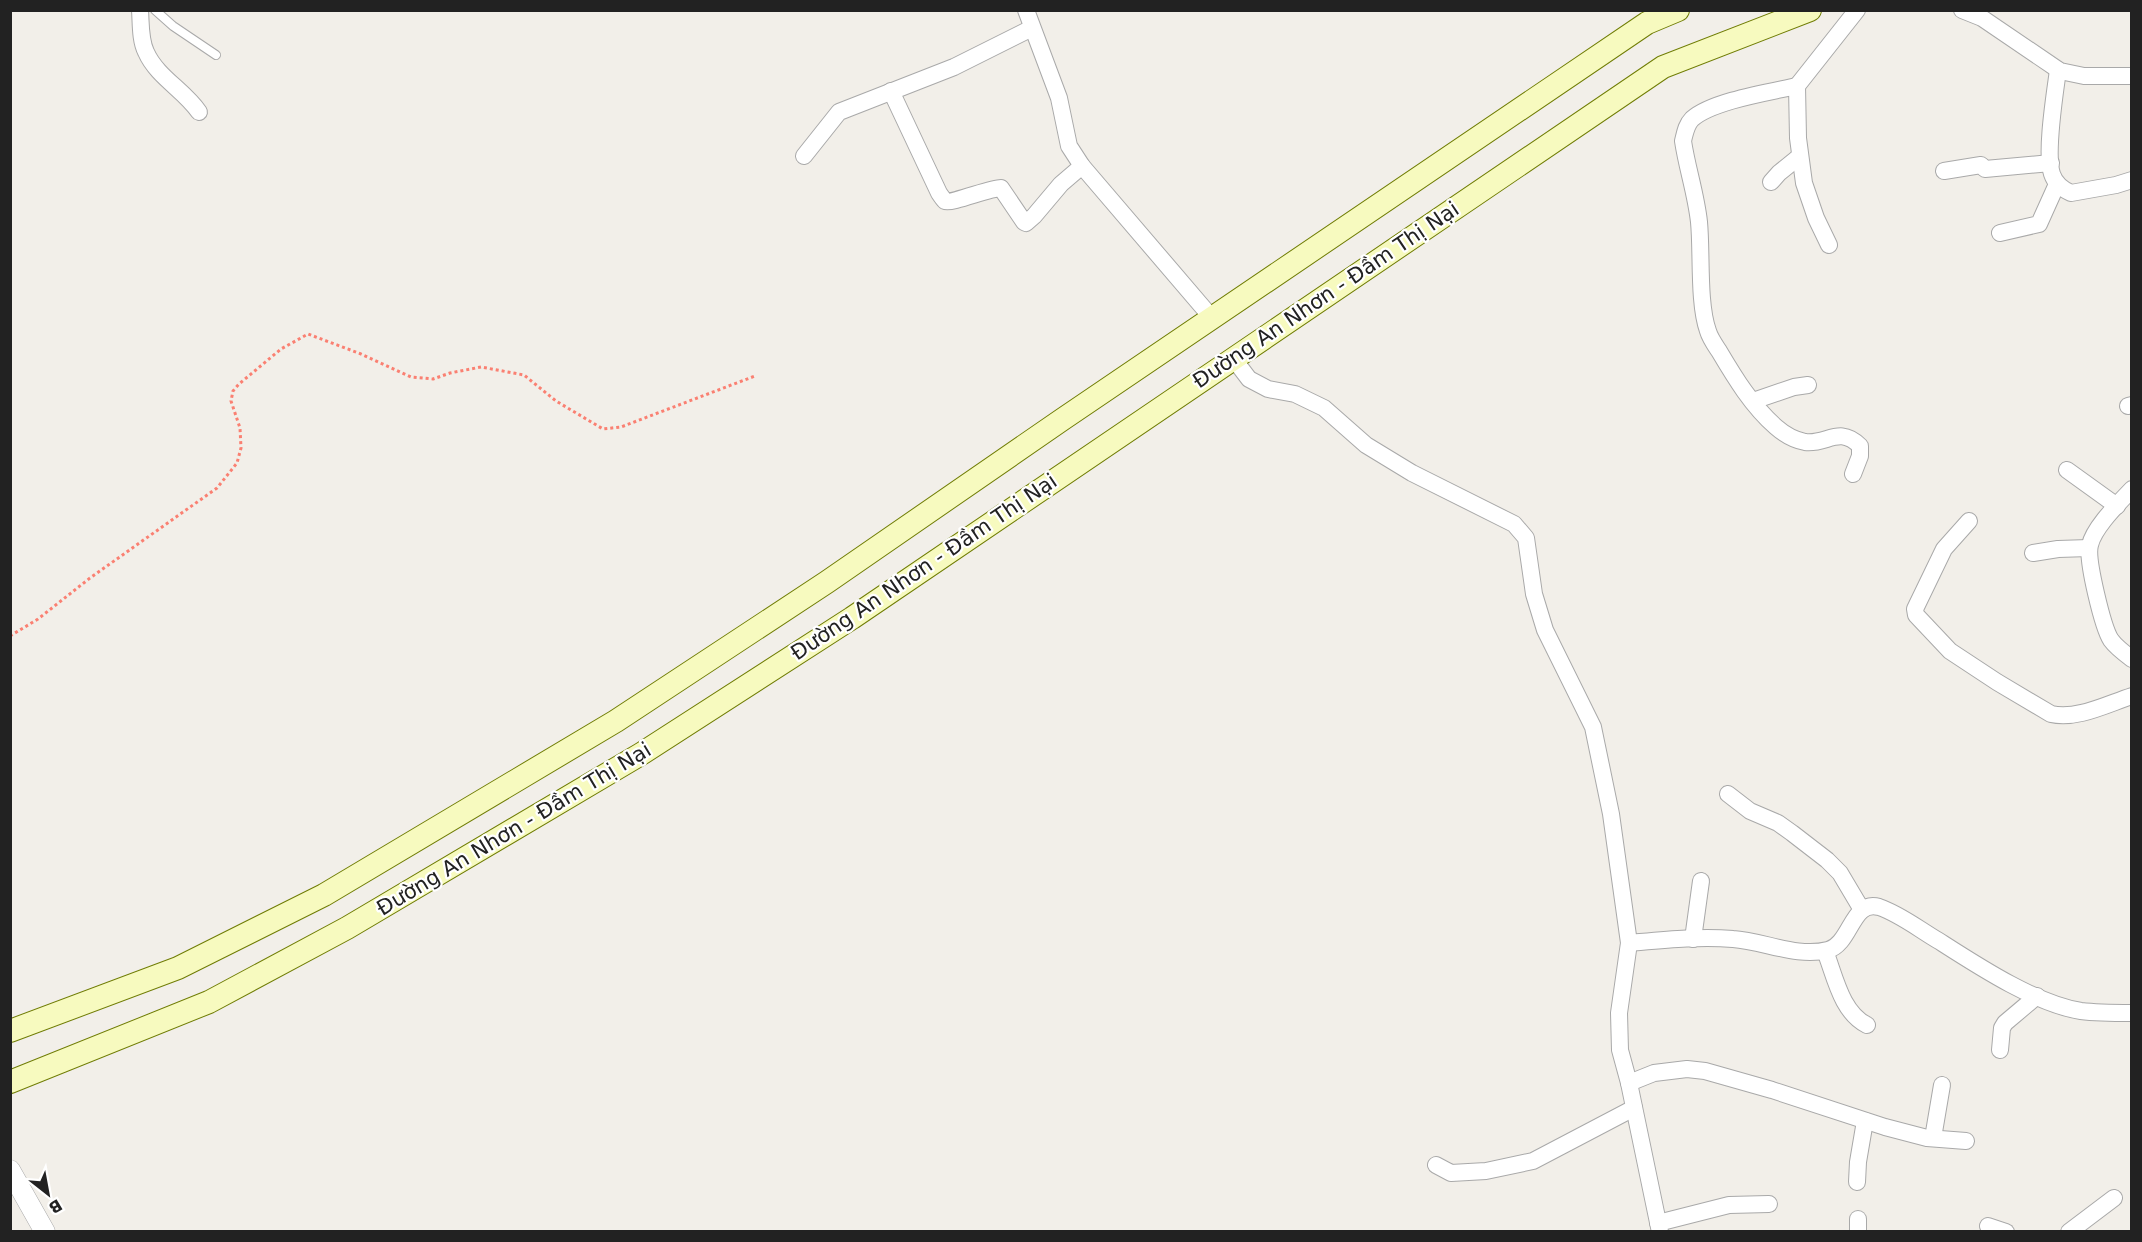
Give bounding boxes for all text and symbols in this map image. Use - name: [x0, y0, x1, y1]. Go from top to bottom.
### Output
- street label: Đường An Nhơn - Đầm Thị Nại: [1188, 197, 1464, 393]
- street label: Đường An Nhơn - Đầm Thị Nại: [786, 469, 1062, 665]
- street label: Đường An Nhơn - Đầm Thị Nại: [373, 737, 655, 921]
- north arrow: [18, 1164, 78, 1224]
- text: B: [45, 1195, 66, 1218]

